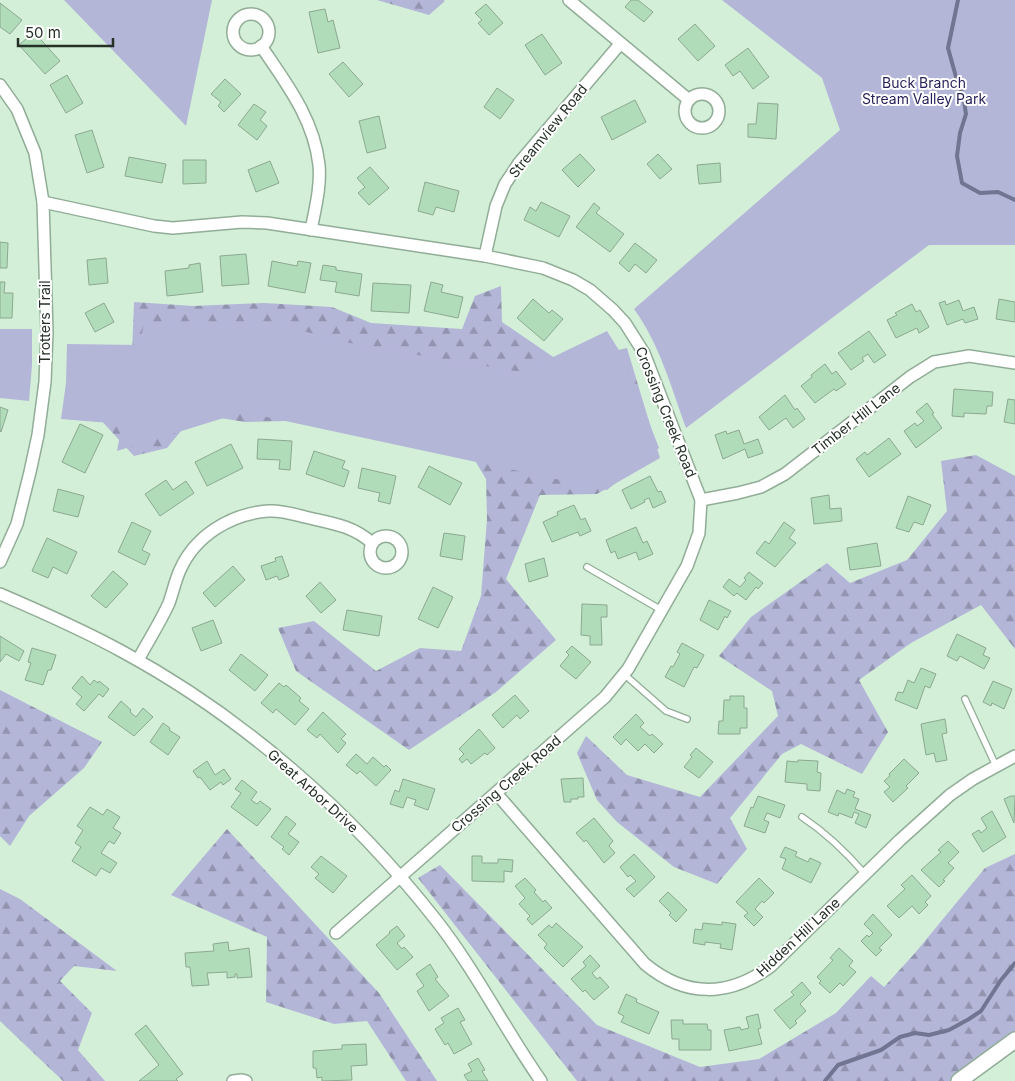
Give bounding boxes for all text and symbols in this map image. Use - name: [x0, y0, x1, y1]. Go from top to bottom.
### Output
- scale bar: [18, 15, 112, 47]
- text: 50 m: [25, 23, 61, 42]
- park label: Buck Branch Stream Valley Park: [862, 74, 986, 107]
- street label: Streamview Road: [505, 81, 590, 181]
- street label: Trotters Trail: [36, 280, 53, 364]
- street label: Crossing Creek Road: [632, 344, 700, 480]
- street label: Timber Hill Lane: [808, 379, 903, 458]
- street label: Crossing Creek Road: [447, 731, 564, 836]
- street label: Great Arbor Drive: [264, 745, 362, 836]
- street label: Hidden Hill Lane: [752, 894, 843, 980]

